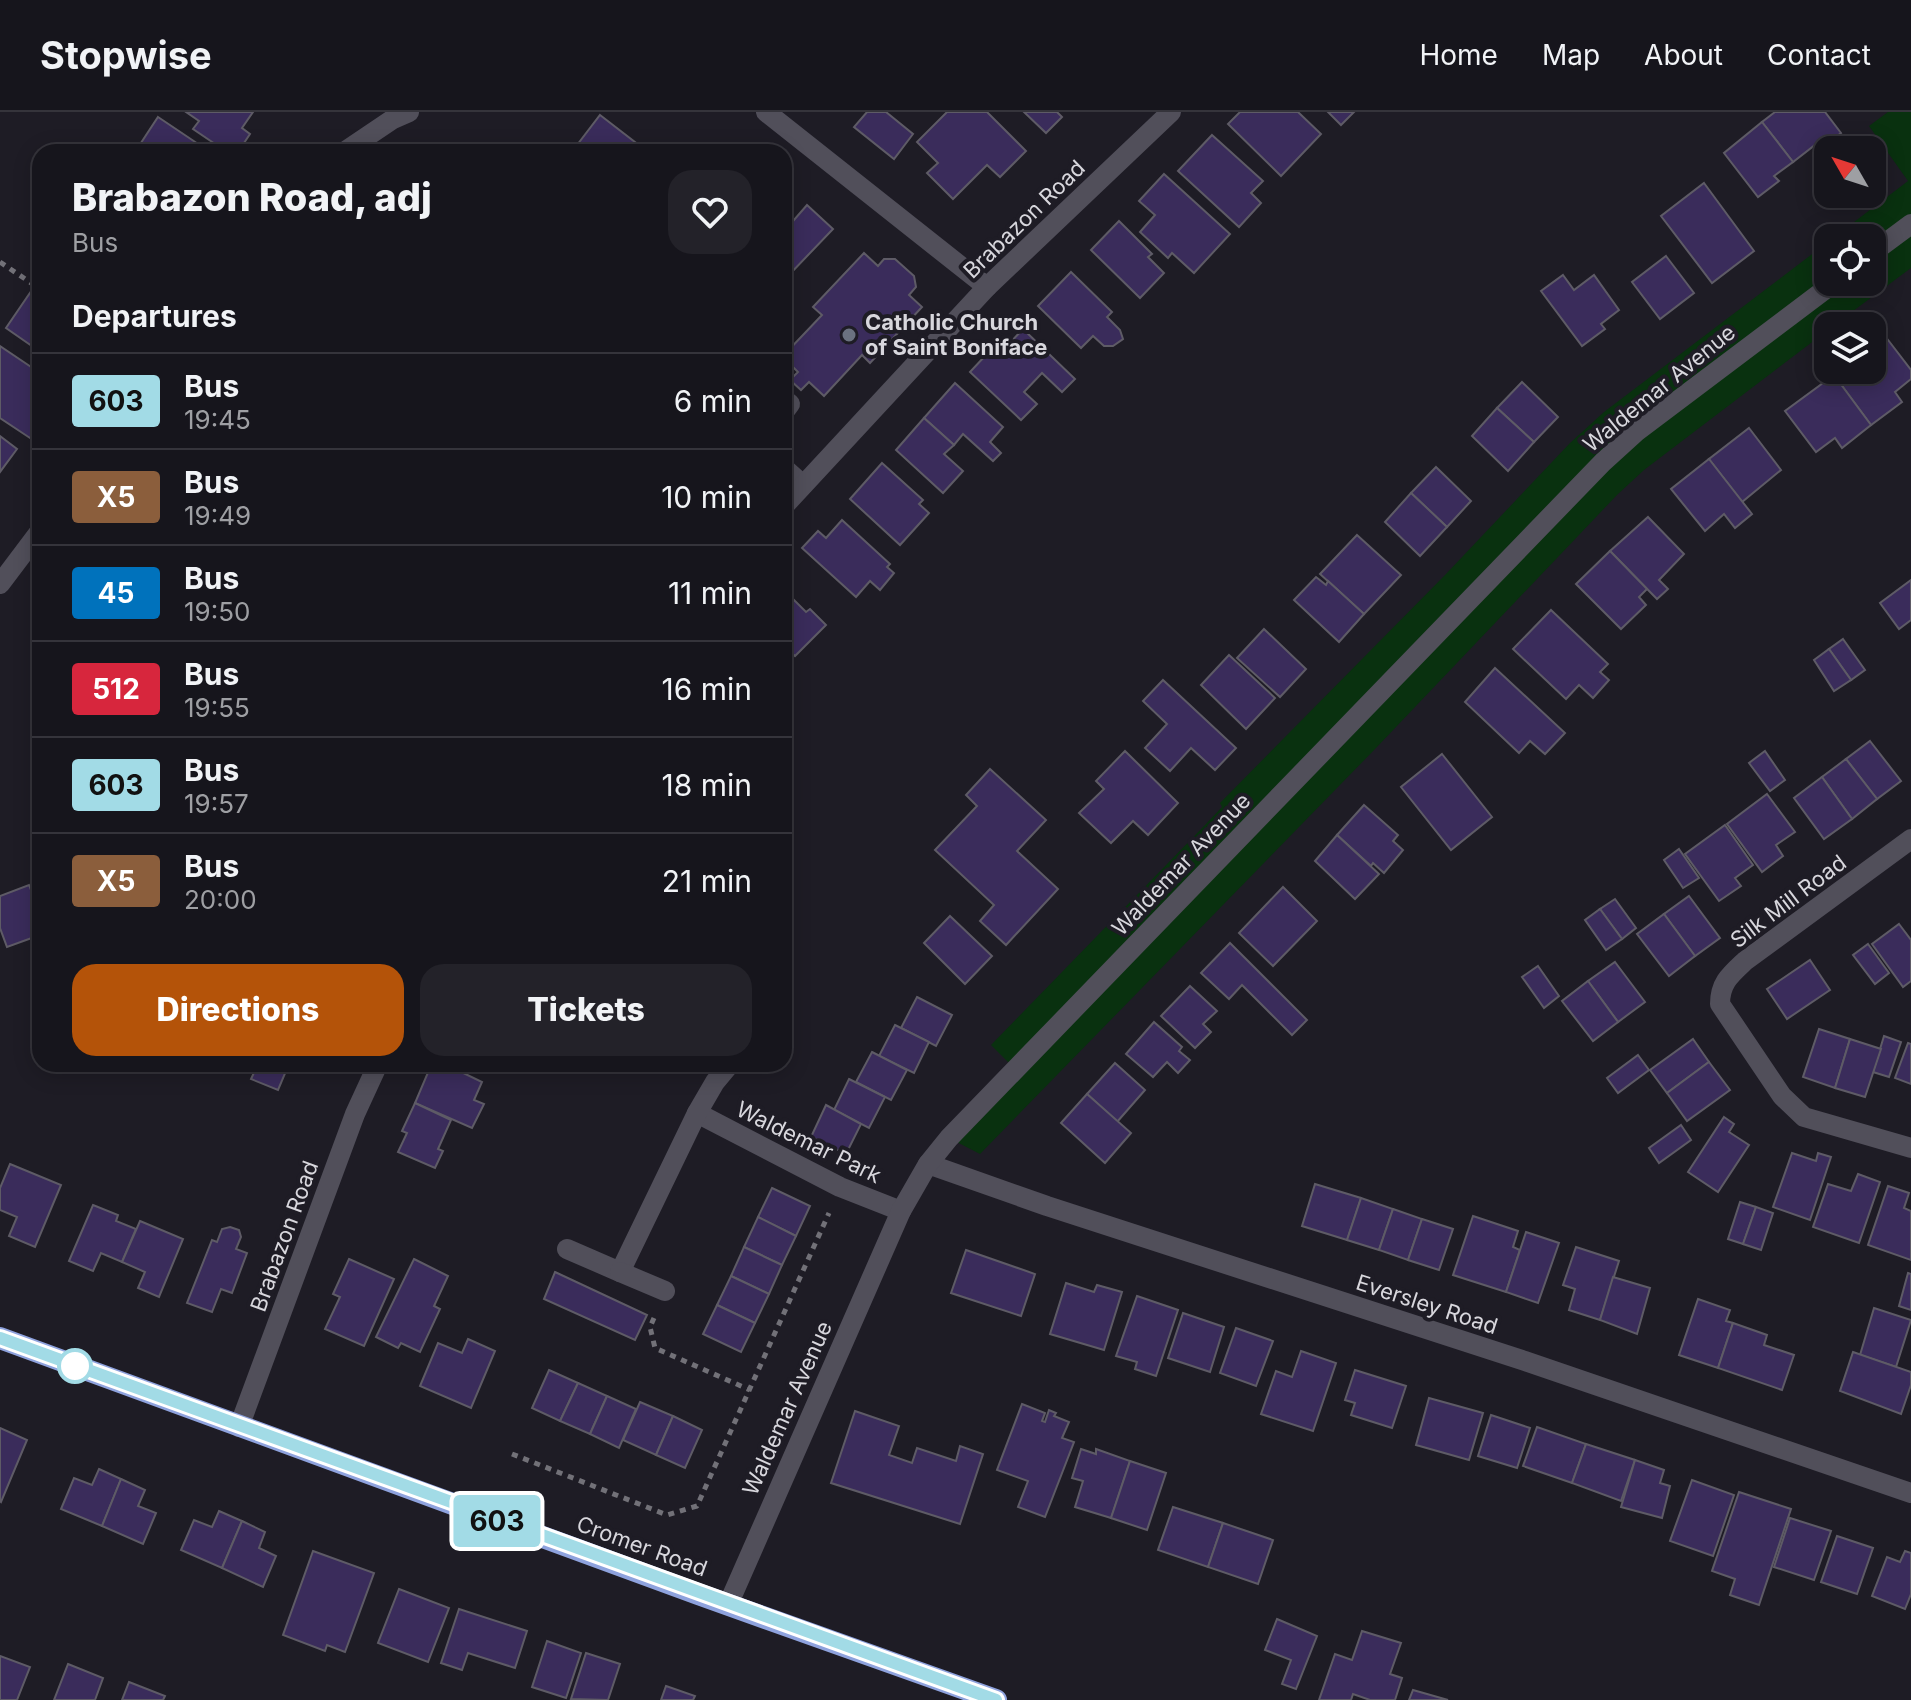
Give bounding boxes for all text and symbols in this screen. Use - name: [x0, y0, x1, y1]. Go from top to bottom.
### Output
- text: Stopwise: [40, 32, 212, 78]
- text: Home: [1419, 38, 1498, 72]
- text: Map: [1542, 38, 1600, 72]
- text: About: [1644, 38, 1723, 72]
- text: Contact: [1767, 38, 1871, 72]
- north arrow: [1814, 136, 1886, 208]
- map controls: [1814, 136, 1886, 384]
- street label: Brabazon Road: [958, 155, 1090, 283]
- button: heart: [668, 170, 752, 254]
- text: Brabazon Road, adj: [72, 174, 432, 220]
- button: locate: [1814, 224, 1886, 296]
- text: Bus: [72, 227, 118, 258]
- text: Departures: [72, 298, 237, 334]
- place label: Catholic Church of Saint Boniface: [865, 309, 1047, 360]
- button: layers: [1814, 312, 1886, 384]
- street label: Waldemar Avenue: [1578, 319, 1740, 457]
- marker: Catholic Church of Saint Boniface: [840, 326, 858, 344]
- text: Bus: [184, 368, 239, 404]
- text: 6 min: [674, 383, 752, 419]
- text: 603: [88, 384, 144, 418]
- text: 19:45: [184, 404, 251, 435]
- text: Bus: [184, 464, 239, 500]
- text: 10 min: [661, 479, 752, 515]
- text: X5: [97, 480, 135, 514]
- text: 19:49: [184, 500, 251, 531]
- text: Bus: [184, 560, 239, 596]
- text: 11 min: [668, 575, 752, 611]
- text: 45: [98, 576, 134, 610]
- text: 19:50: [184, 596, 250, 627]
- text: Bus: [184, 656, 239, 692]
- text: 16 min: [661, 671, 752, 707]
- text: 512: [92, 672, 140, 706]
- text: 19:55: [184, 692, 250, 723]
- text: Bus: [184, 752, 239, 788]
- text: 18 min: [662, 767, 752, 803]
- text: 603: [88, 768, 144, 802]
- street label: Waldemar Avenue: [1106, 787, 1256, 941]
- text: 19:57: [184, 788, 249, 819]
- text: Bus: [184, 848, 239, 884]
- street label: Silk Mill Road: [1725, 849, 1851, 953]
- text: 21 min: [662, 863, 752, 899]
- text: X5: [97, 864, 135, 898]
- text: 20:00: [184, 884, 257, 915]
- button: Directions: [72, 964, 404, 1056]
- button: Tickets: [420, 964, 752, 1056]
- street label: Waldemar Park: [732, 1096, 886, 1188]
- street label: Brabazon Road: [245, 1157, 323, 1315]
- street label: Eversley Road: [1353, 1269, 1501, 1339]
- street label: Waldemar Avenue: [737, 1317, 837, 1499]
- unlabelled marker: [58, 1349, 92, 1383]
- line badge: 603: [451, 1495, 543, 1547]
- text: 603: [469, 1504, 525, 1538]
- street label: Cromer Road: [573, 1510, 711, 1582]

